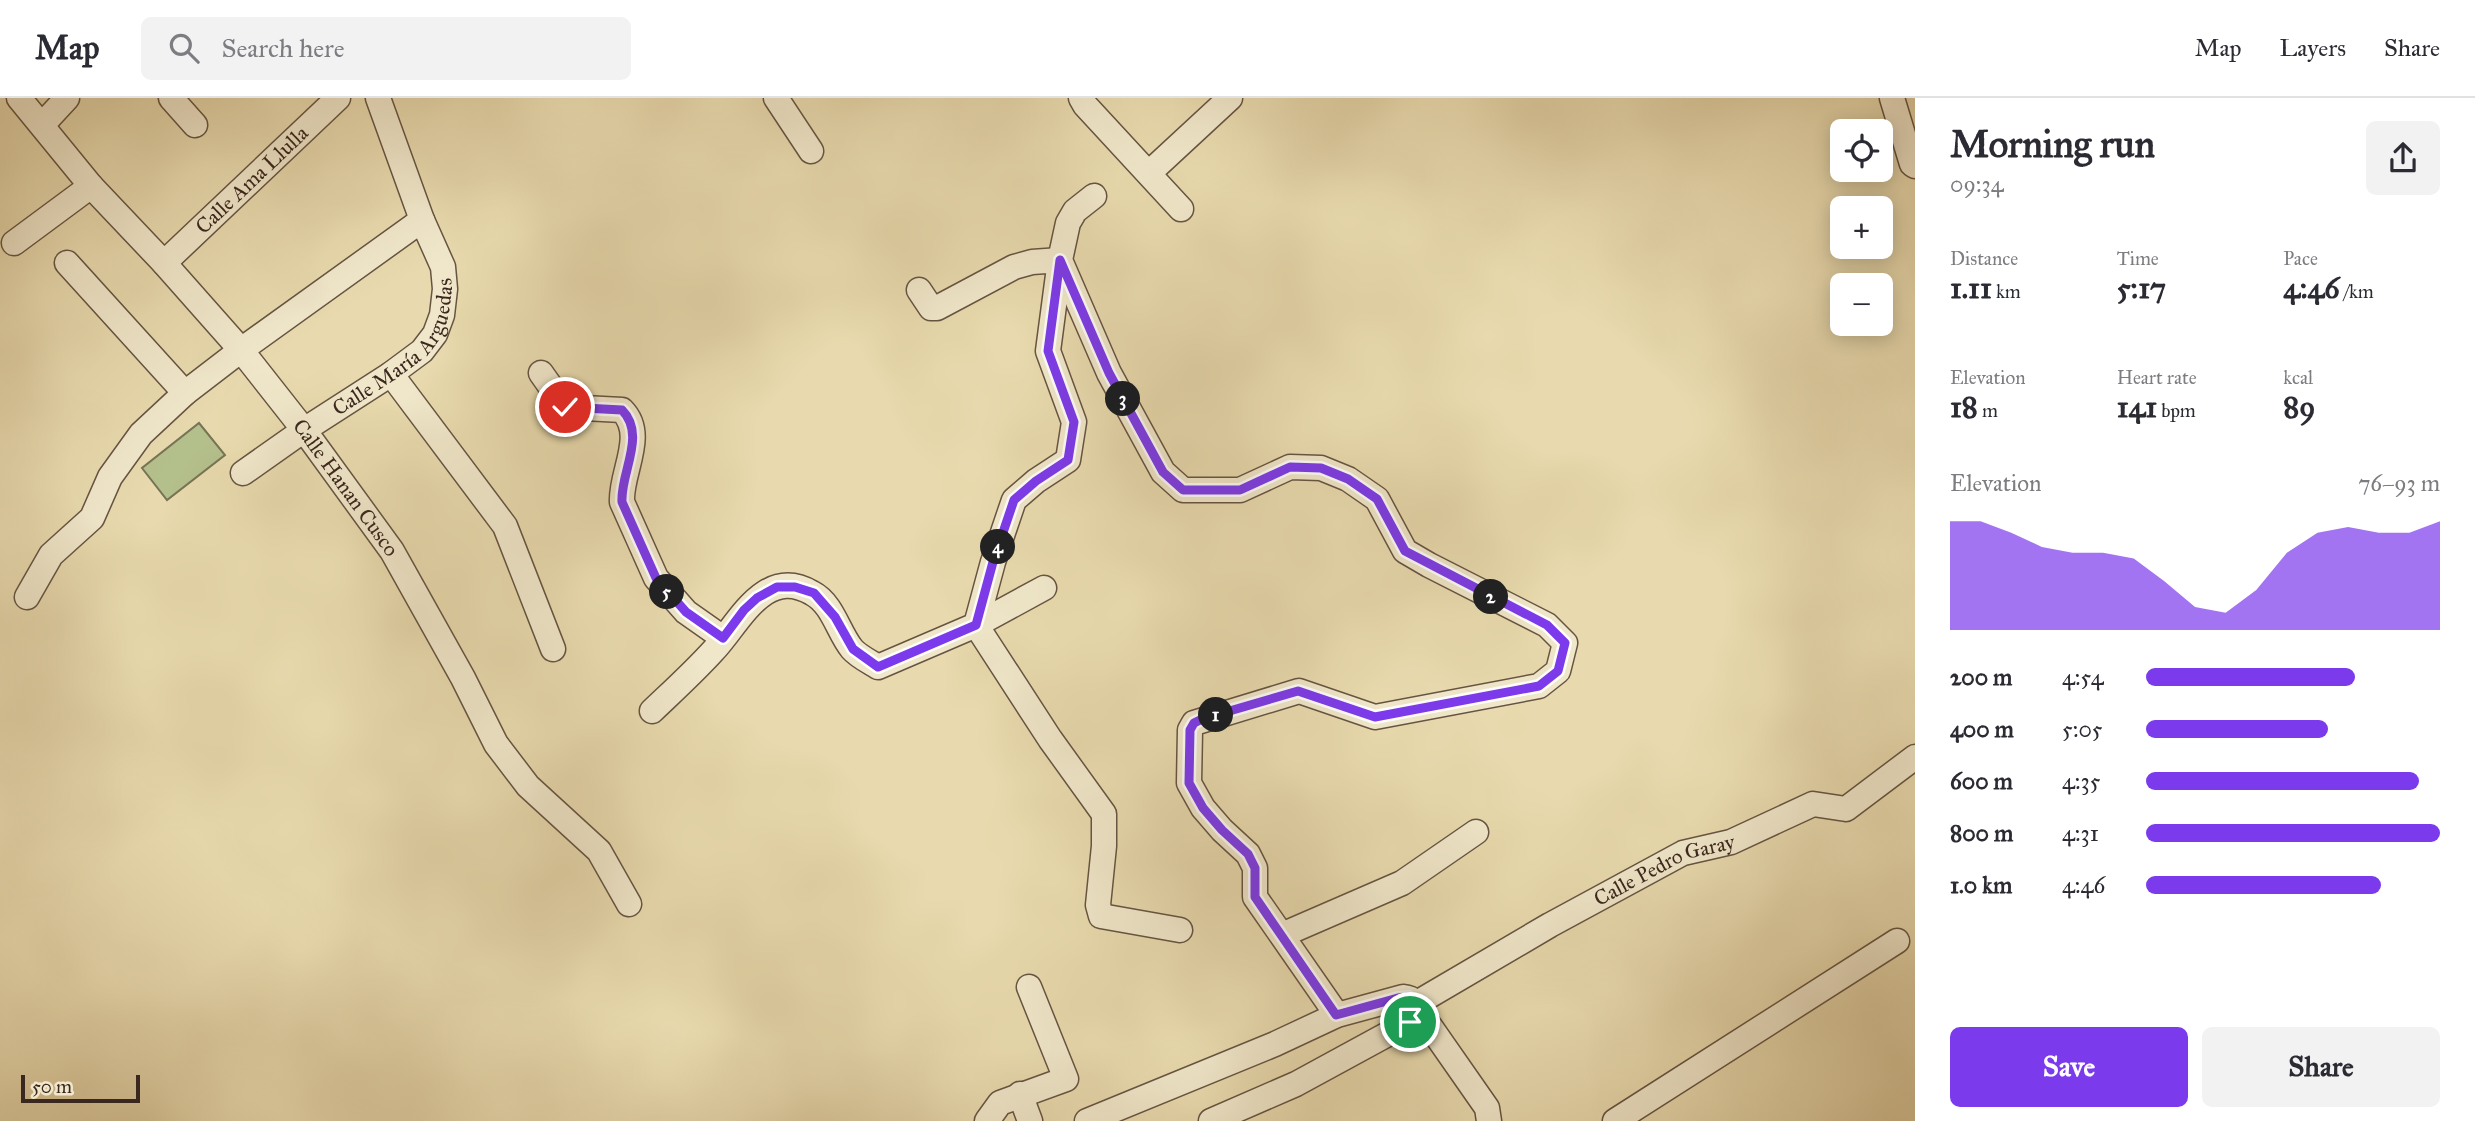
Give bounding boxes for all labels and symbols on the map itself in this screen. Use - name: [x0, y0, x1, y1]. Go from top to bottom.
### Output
- street label: Calle Ama Llulla: [190, 120, 314, 239]
- street label: Calle María Arguedas: [327, 277, 458, 421]
- pin: [535, 377, 595, 437]
- pin: 3: [1106, 382, 1140, 416]
- street label: Calle Hanan Cusco: [287, 414, 405, 562]
- pin: 4: [981, 530, 1016, 564]
- pin: 5: [650, 574, 684, 610]
- pin: 2: [1474, 580, 1508, 614]
- pin: 1: [1198, 698, 1234, 732]
- street label: Calle Pedro Garay: [1589, 828, 1738, 912]
- pin: [1380, 992, 1440, 1052]
- scale bar: [21, 1072, 140, 1104]

